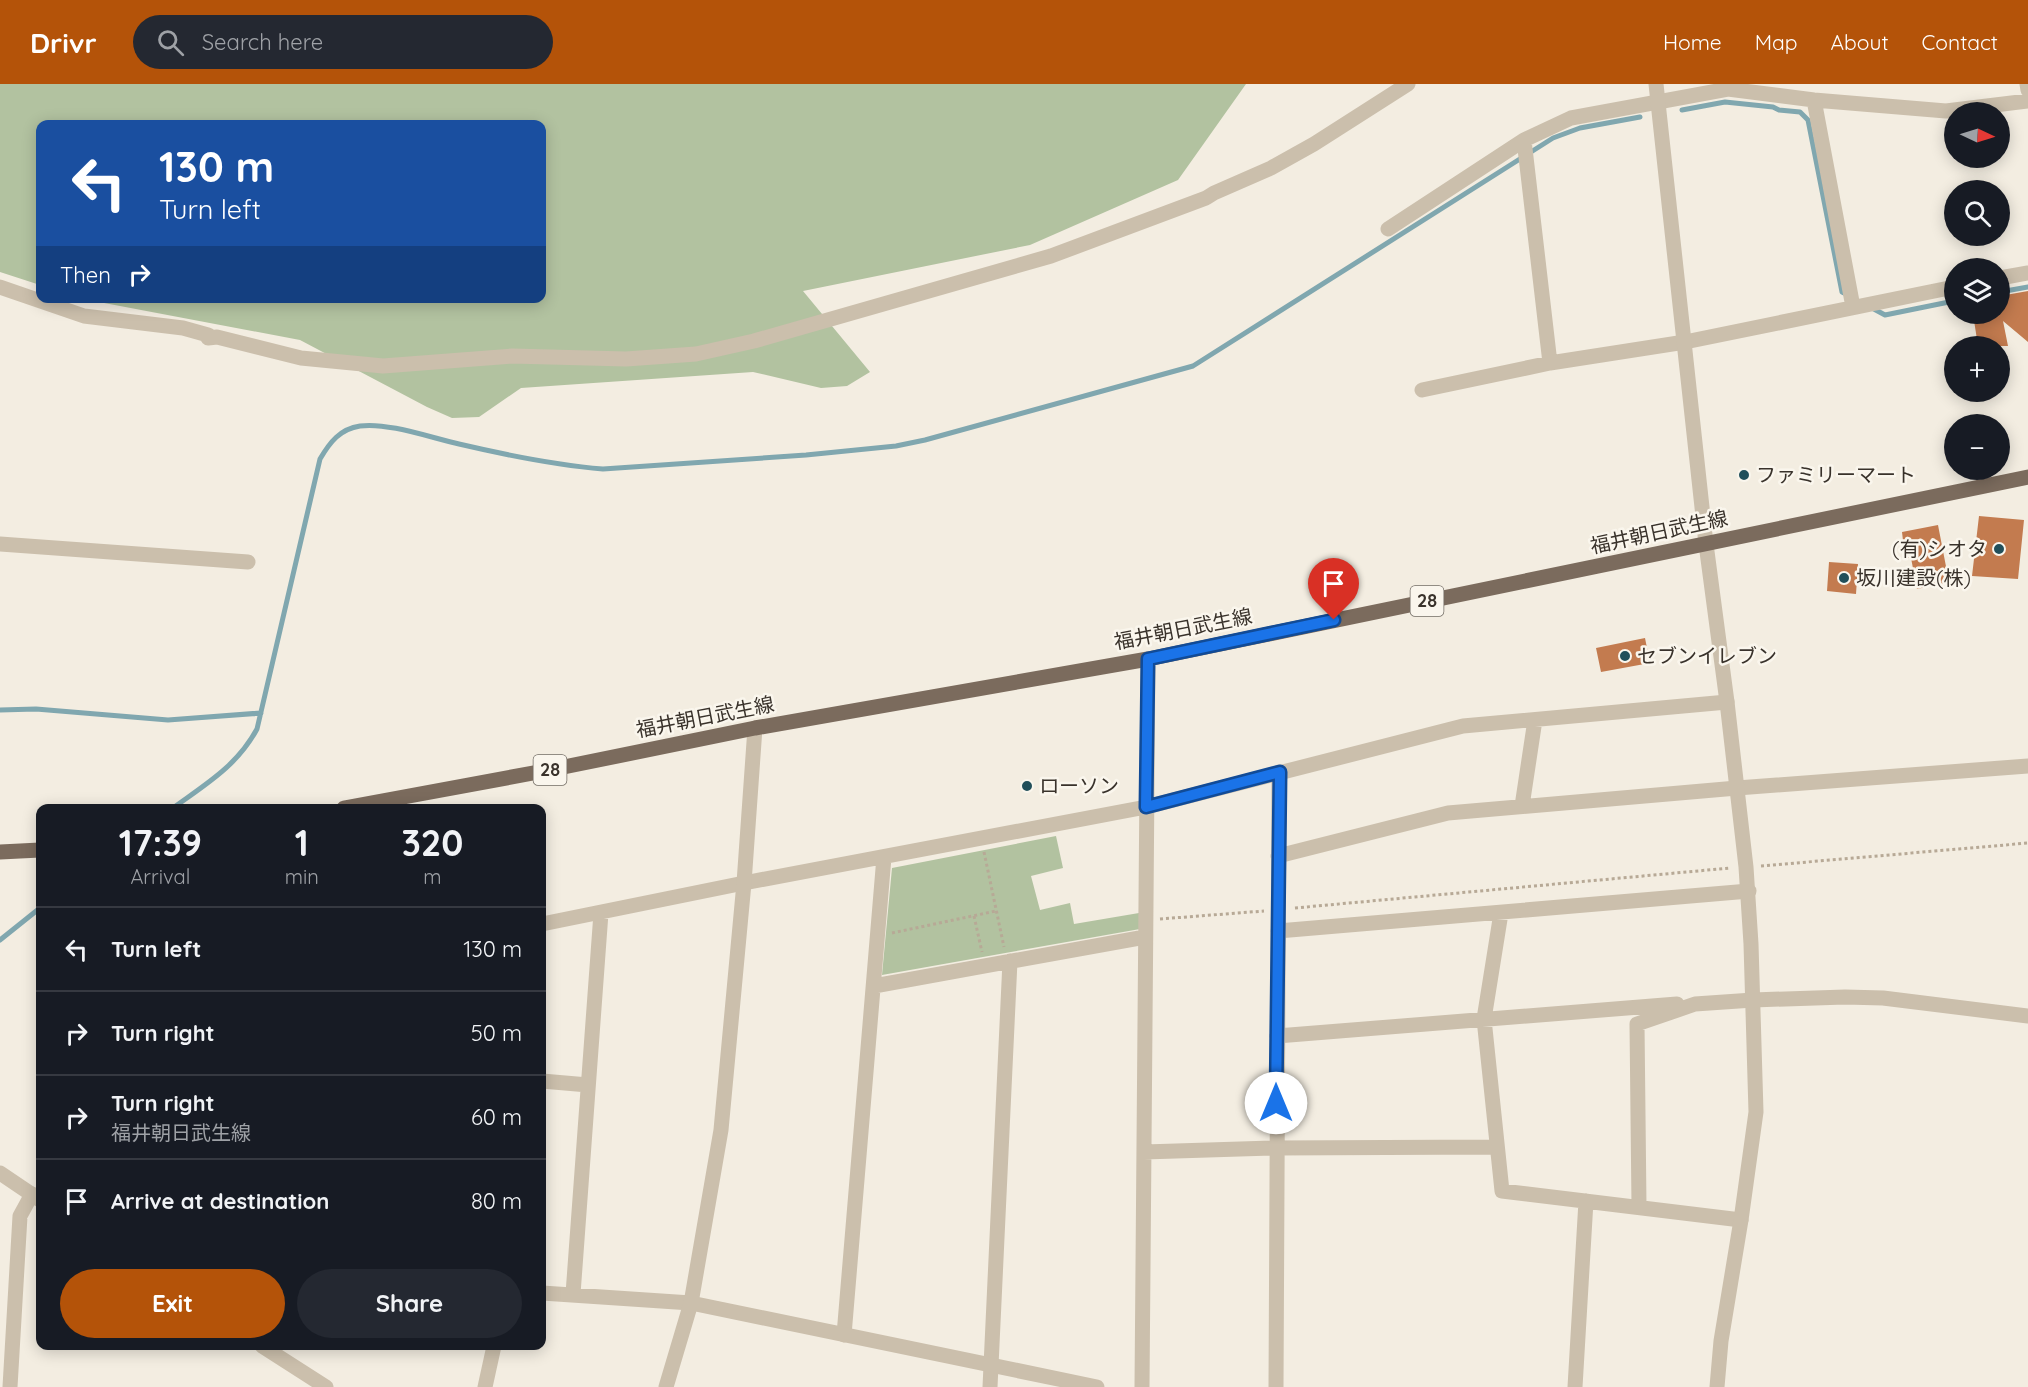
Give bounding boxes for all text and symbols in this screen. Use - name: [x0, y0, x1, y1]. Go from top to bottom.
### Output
- search box: [133, 15, 553, 69]
- text: Drivr: [30, 25, 97, 60]
- icon: search: [154, 26, 187, 59]
- text: Search here: [202, 28, 323, 56]
- text: Home: [1663, 29, 1722, 55]
- text: Map: [1755, 29, 1798, 55]
- text: About: [1831, 29, 1889, 55]
- text: Contact: [1922, 29, 1998, 55]
- north arrow: [1944, 102, 2010, 168]
- map controls: [1944, 102, 2010, 480]
- text: 130 m: [159, 140, 274, 193]
- icon: left: [60, 144, 138, 222]
- button: search: [1944, 180, 2010, 246]
- text: Turn left: [159, 192, 261, 226]
- icon: right: [123, 258, 156, 291]
- button: layers: [1944, 258, 2010, 324]
- text: Then: [60, 261, 111, 289]
- button: +: [1944, 336, 2010, 402]
- button: −: [1944, 414, 2010, 480]
- place label: ファミリーマート: [1756, 462, 1916, 487]
- marker: ファミリーマート: [1737, 468, 1751, 482]
- street label: 福井朝日武生線: [1588, 505, 1730, 558]
- place label: (有)シオタ: [1892, 536, 1987, 561]
- marker: (有)シオタ: [1992, 542, 2006, 556]
- pin: [1308, 558, 1359, 620]
- place label: 坂川建設(株): [1856, 565, 1971, 590]
- icon: arrive: [1317, 567, 1350, 600]
- marker: 坂川建設(株): [1837, 571, 1851, 585]
- road number: 28: [1410, 586, 1444, 616]
- street label: 福井朝日武生線: [1112, 603, 1254, 654]
- place label: セブンイレブン: [1637, 643, 1777, 668]
- marker: セブンイレブン: [1618, 649, 1632, 663]
- street label: 福井朝日武生線: [634, 691, 776, 742]
- road number: 28: [534, 755, 566, 785]
- place label: ローソン: [1039, 773, 1119, 798]
- marker: ローソン: [1020, 779, 1034, 793]
- text: 17:39: [119, 820, 202, 865]
- text: 1: [295, 820, 309, 865]
- text: 320: [401, 820, 463, 865]
- text: Arrival: [130, 864, 190, 889]
- text: min: [285, 864, 319, 889]
- text: m: [423, 864, 441, 889]
- icon: left: [60, 933, 93, 966]
- text: Turn left: [111, 935, 201, 963]
- text: 130 m: [463, 935, 522, 963]
- icon: right: [60, 1017, 93, 1050]
- text: Turn right: [111, 1019, 215, 1047]
- text: 50 m: [471, 1019, 522, 1047]
- position arrow: [1244, 1071, 1308, 1135]
- text: Turn right: [111, 1089, 215, 1117]
- icon: right: [60, 1101, 93, 1134]
- text: 60 m: [471, 1103, 522, 1131]
- text: 福井朝日武生線: [111, 1120, 251, 1145]
- icon: arrive: [60, 1185, 93, 1218]
- text: Arrive at destination: [111, 1187, 329, 1215]
- text: 80 m: [471, 1187, 522, 1215]
- button: Exit: [60, 1269, 285, 1338]
- button: Share: [297, 1269, 522, 1338]

